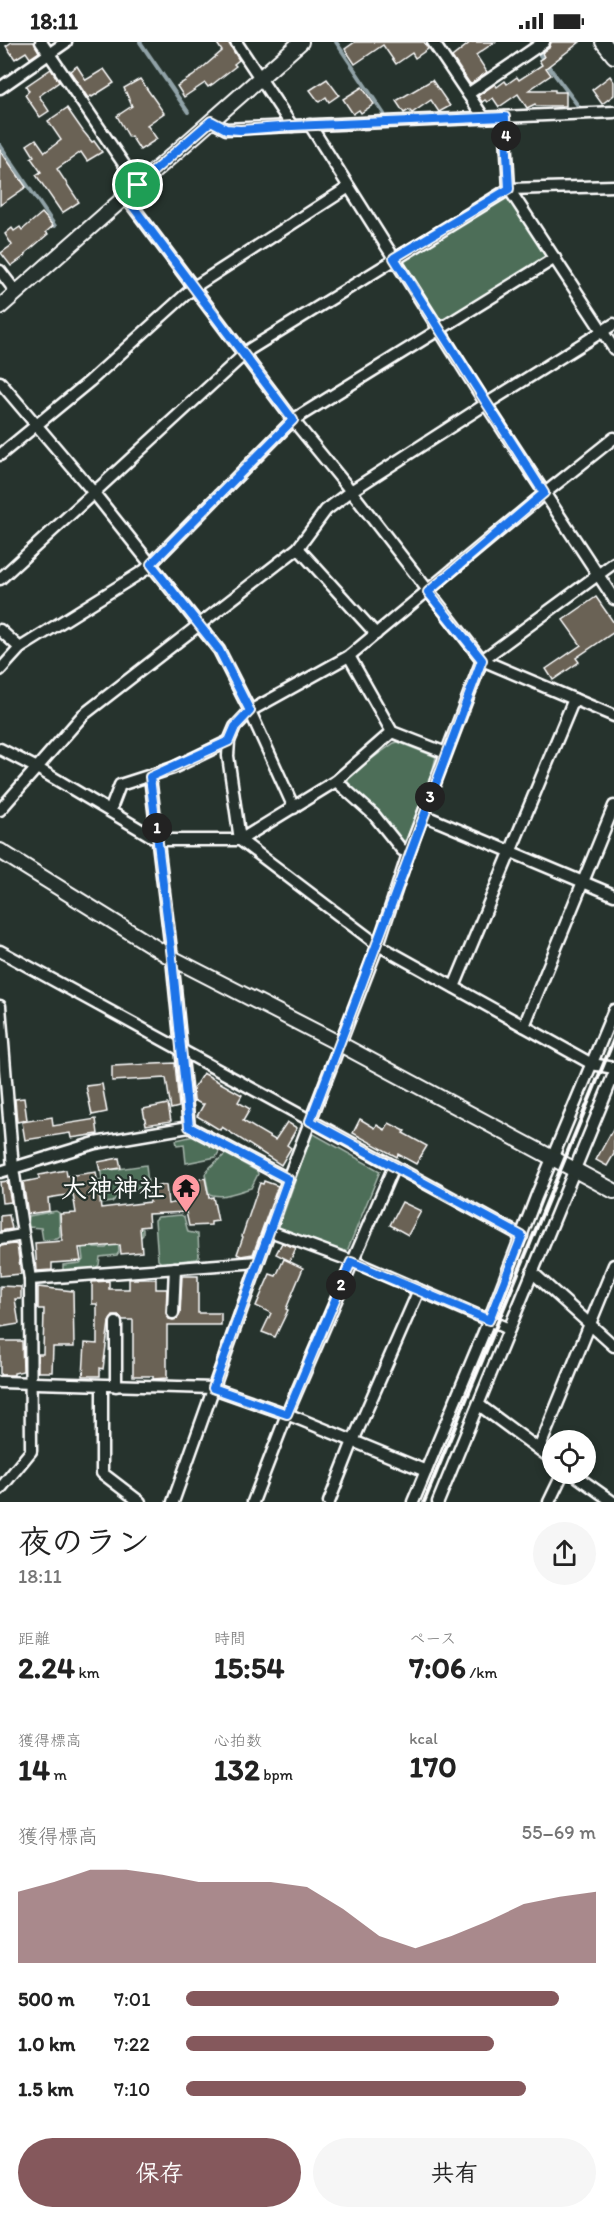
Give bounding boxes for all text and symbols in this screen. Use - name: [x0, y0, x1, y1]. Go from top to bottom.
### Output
- text: 18:11: [30, 8, 78, 35]
- pin: 4: [491, 121, 521, 151]
- text: 4: [501, 126, 511, 145]
- pin: [112, 159, 163, 210]
- icon: arrive: [121, 168, 154, 201]
- pin: 3: [415, 782, 445, 812]
- text: 3: [426, 787, 434, 806]
- pin: 1: [142, 813, 172, 843]
- text: 1: [153, 818, 161, 837]
- place label: 大神神社: [61, 1172, 165, 1204]
- temple icon: 大神神社: [170, 1172, 202, 1214]
- pin: 2: [326, 1270, 356, 1300]
- text: 2: [337, 1275, 345, 1294]
- map controls: [542, 1430, 596, 1484]
- button: locate: [542, 1430, 596, 1484]
- text: 夜のラン: [18, 1522, 150, 1561]
- button: share: [533, 1522, 596, 1585]
- text: 18:11: [18, 1564, 62, 1588]
- text: 距離: [18, 1629, 50, 1648]
- text: 時間: [214, 1629, 246, 1648]
- text: ペース: [409, 1629, 456, 1648]
- text: 2.24: [18, 1649, 75, 1686]
- text: 15:54: [214, 1649, 284, 1686]
- text: 7:06: [409, 1649, 466, 1686]
- text: km: [75, 1663, 100, 1682]
- text: /km: [466, 1663, 497, 1682]
- text: kcal: [409, 1729, 438, 1748]
- text: 獲得標高: [18, 1731, 82, 1750]
- text: 心拍数: [214, 1731, 262, 1750]
- text: 170: [409, 1748, 457, 1785]
- text: 14: [18, 1751, 50, 1788]
- text: 132: [214, 1751, 260, 1788]
- text: m: [50, 1765, 67, 1784]
- text: bpm: [260, 1765, 293, 1784]
- text: 55–69 m: [521, 1820, 596, 1844]
- text: 獲得標高: [18, 1824, 98, 1848]
- text: 500 m: [18, 1987, 74, 2011]
- text: 7:01: [114, 1987, 150, 2011]
- text: 1.0 km: [18, 2032, 75, 2056]
- text: 7:22: [114, 2032, 150, 2056]
- text: 1.5 km: [18, 2077, 74, 2101]
- text: 7:10: [114, 2077, 150, 2101]
- button: 保存: [18, 2138, 301, 2207]
- button: 共有: [313, 2138, 596, 2207]

